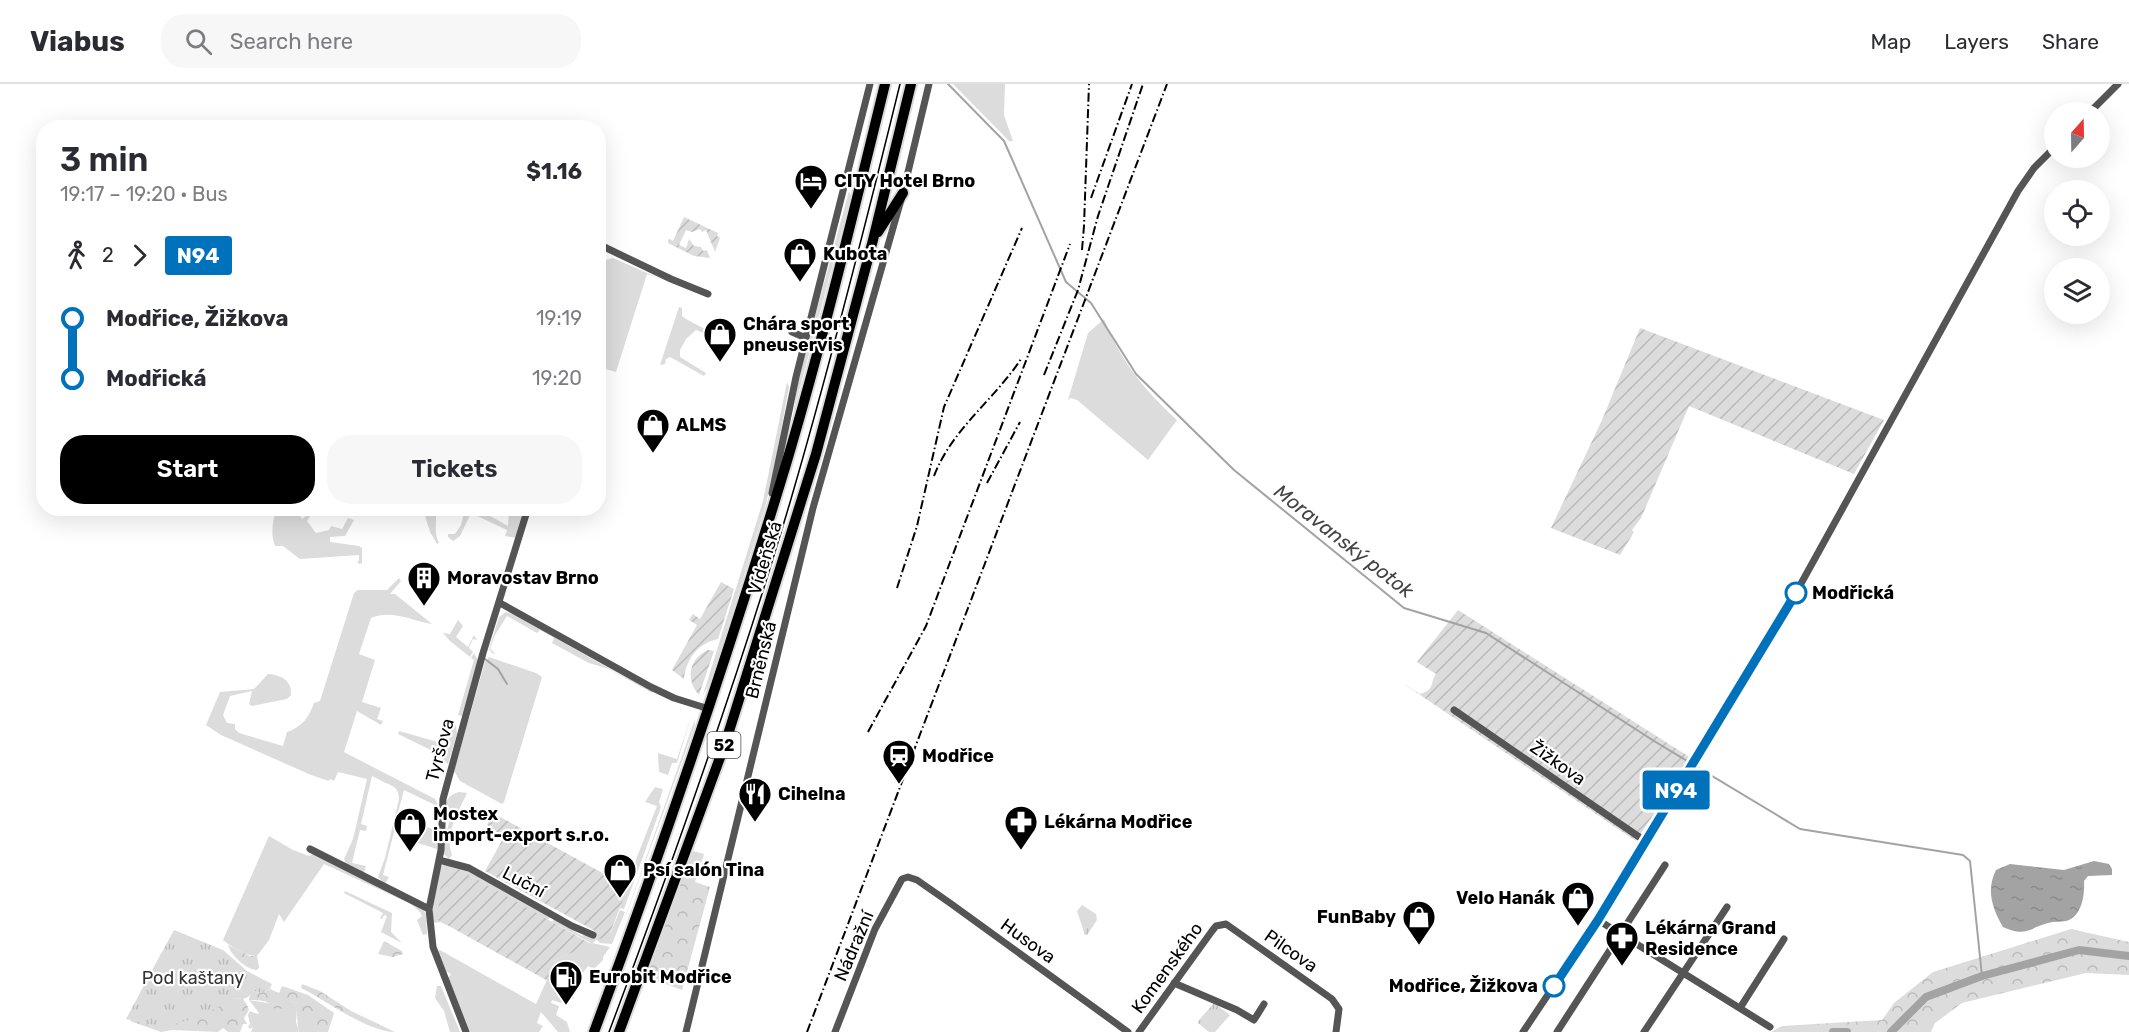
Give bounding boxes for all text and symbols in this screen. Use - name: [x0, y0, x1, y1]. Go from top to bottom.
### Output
- search box: [161, 14, 581, 68]
- text: Viabus: [30, 25, 125, 58]
- icon: search: [182, 25, 215, 58]
- text: Search here: [230, 28, 353, 55]
- text: Map: [1870, 29, 1911, 54]
- text: Layers: [1944, 29, 2009, 54]
- text: Share: [2042, 29, 2099, 54]
- north arrow: [2044, 102, 2110, 168]
- map controls: [2044, 102, 2110, 324]
- text: 3 min: [60, 140, 148, 179]
- text: $1.16: [526, 158, 582, 185]
- hotel icon: CITY Hotel Brno: [793, 163, 829, 210]
- place label: CITY Hotel Brno: [834, 170, 975, 192]
- button: locate: [2044, 180, 2110, 246]
- text: 19:17 – 19:20 · Bus: [60, 182, 228, 206]
- shop icon: Kubota: [782, 236, 818, 283]
- icon: walk: [60, 239, 93, 272]
- icon: forward: [123, 239, 156, 272]
- text: 2: [102, 243, 114, 267]
- text: N94: [177, 243, 220, 268]
- place label: Kubota: [823, 243, 887, 265]
- button: layers: [2044, 258, 2110, 324]
- text: Modřice, Žižkova: [106, 305, 288, 332]
- text: 19:19: [536, 306, 582, 330]
- place label: Chára sport pneuservis: [743, 313, 849, 356]
- shop icon: Chára sport pneuservis: [702, 316, 738, 363]
- text: Modřická: [106, 365, 206, 392]
- text: 19:20: [532, 366, 582, 390]
- shop icon: ALMS: [635, 407, 671, 454]
- place label: ALMS: [676, 414, 727, 436]
- button: Start: [60, 435, 315, 504]
- button: Tickets: [327, 435, 582, 504]
- water label: Moravanský potok: [1269, 479, 1419, 603]
- street label: Vídeňská: [743, 518, 787, 598]
- building icon: Moravostav Brno: [406, 560, 442, 607]
- place label: Moravostav Brno: [447, 567, 599, 589]
- marker: Modřická: [1785, 582, 1807, 604]
- place label: Modřická: [1812, 582, 1894, 604]
- street label: Brněnská: [741, 619, 781, 701]
- street label: Tyršova: [421, 716, 459, 784]
- road number: 52: [708, 732, 740, 758]
- street label: Žižkova: [1526, 736, 1590, 790]
- station icon: Modřice: [881, 738, 917, 785]
- place label: Modřice: [922, 745, 994, 767]
- line badge: N94: [1642, 770, 1710, 810]
- restaurant icon: Cihelna: [737, 776, 773, 823]
- text: N94: [1655, 778, 1697, 803]
- place label: Cihelna: [778, 783, 846, 805]
- place label: Mostex import-export s.r.o.: [433, 803, 609, 846]
- pharmacy icon: Lékárna Modřice: [1003, 804, 1039, 851]
- shop icon: Mostex import-export s.r.o.: [392, 806, 428, 853]
- place label: Lékárna Modřice: [1044, 811, 1193, 833]
- shop icon: Psí salón Tina: [602, 852, 638, 899]
- place label: Psí salón Tina: [643, 859, 764, 881]
- street label: Luční: [499, 862, 551, 903]
- shop icon: Velo Hanák: [1560, 880, 1596, 927]
- place label: Velo Hanák: [1456, 887, 1555, 909]
- shop icon: FunBaby: [1401, 899, 1437, 946]
- street label: Nádražní: [829, 906, 879, 984]
- place label: FunBaby: [1317, 906, 1396, 928]
- street label: Husova: [996, 914, 1060, 968]
- place label: Lékárna Grand Residence: [1645, 917, 1776, 960]
- street label: Komenského: [1127, 918, 1207, 1018]
- pharmacy icon: Lékárna Grand Residence: [1604, 920, 1640, 967]
- street label: Pilcova: [1260, 925, 1322, 977]
- fuel station icon: Eurobit Modřice: [548, 959, 584, 1006]
- place label: Eurobit Modřice: [589, 966, 732, 988]
- park label: Pod kaštany: [142, 967, 244, 989]
- place label: Modřice, Žižkova: [1389, 975, 1538, 997]
- marker: Modřice, Žižkova: [1543, 975, 1565, 997]

